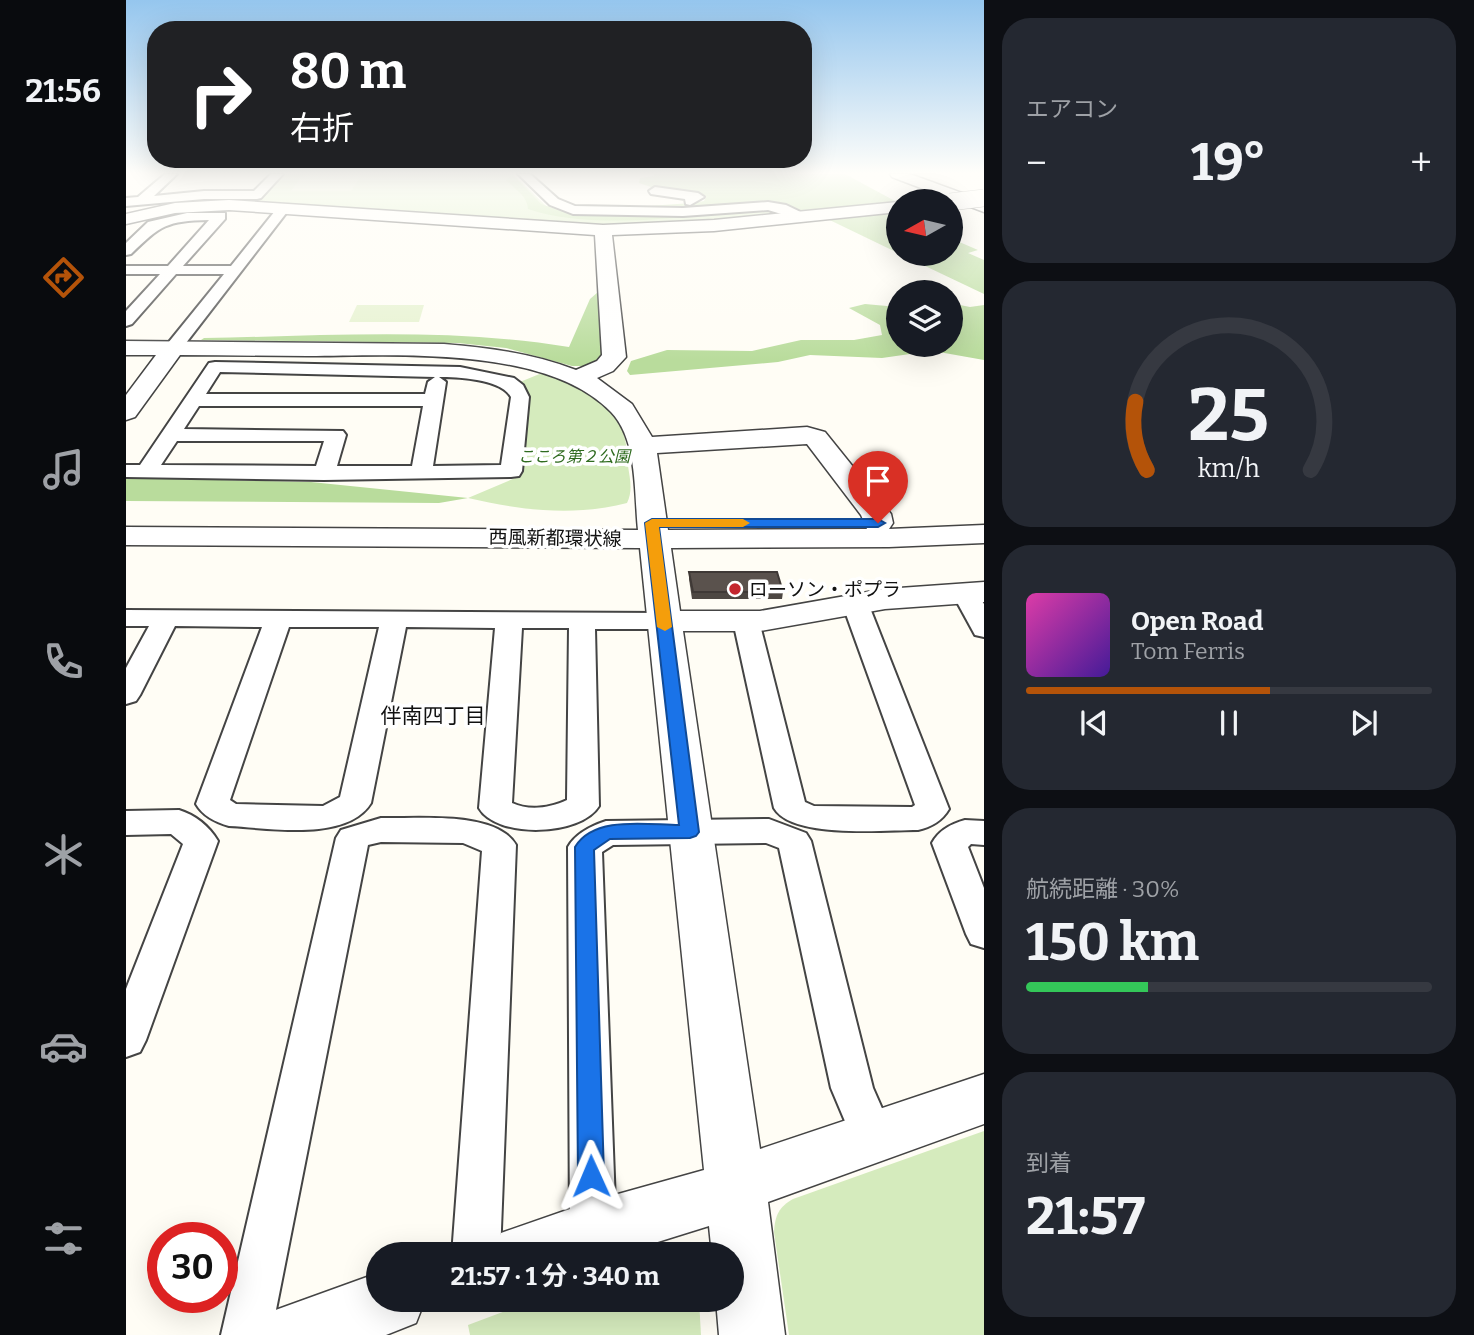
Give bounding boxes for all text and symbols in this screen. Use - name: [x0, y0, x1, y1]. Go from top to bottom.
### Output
- text: 80 m: [290, 42, 406, 101]
- icon: right: [175, 49, 266, 140]
- text: 21:56: [25, 72, 101, 110]
- text: エアコン: [1026, 95, 1118, 123]
- text: 右折: [290, 109, 354, 147]
- text: 19°: [1191, 131, 1266, 194]
- text: −: [1026, 140, 1047, 186]
- text: +: [1410, 140, 1432, 186]
- north arrow: [886, 189, 962, 266]
- map controls: [886, 189, 963, 357]
- icon: directions: [39, 253, 88, 302]
- button: layers: [886, 280, 963, 357]
- text: 25: [1189, 373, 1269, 460]
- icon: music: [39, 445, 88, 494]
- park label: こころ第２公園: [518, 447, 632, 466]
- pin: [848, 451, 908, 523]
- text: km/h: [1198, 454, 1260, 484]
- icon: arrive: [859, 462, 897, 500]
- street label: 西風新都環状線: [488, 525, 622, 551]
- place label: ローソン・ポプラ: [749, 578, 901, 601]
- marker: ローソン・ポプラ: [727, 581, 743, 597]
- text: Open Road: [1131, 606, 1263, 637]
- icon: phone: [39, 637, 88, 686]
- text: Tom Ferris: [1131, 637, 1245, 665]
- district label: 伴南四丁目: [381, 703, 486, 729]
- icon: previous: [1075, 704, 1113, 742]
- icon: pause: [1210, 704, 1248, 742]
- icon: next: [1345, 704, 1383, 742]
- icon: climate: [39, 830, 88, 879]
- text: 航続距離 · 30%: [1026, 875, 1179, 903]
- text: 150 km: [1026, 911, 1199, 974]
- icon: car: [39, 1022, 88, 1071]
- position arrow: [554, 1139, 628, 1213]
- text: 到着: [1026, 1149, 1072, 1177]
- text: 21:57: [1026, 1185, 1145, 1248]
- icon: filters: [39, 1214, 88, 1263]
- speed limit sign: 30: [147, 1222, 238, 1313]
- text: 21:57 · 1 分 · 340 m: [450, 1261, 660, 1292]

